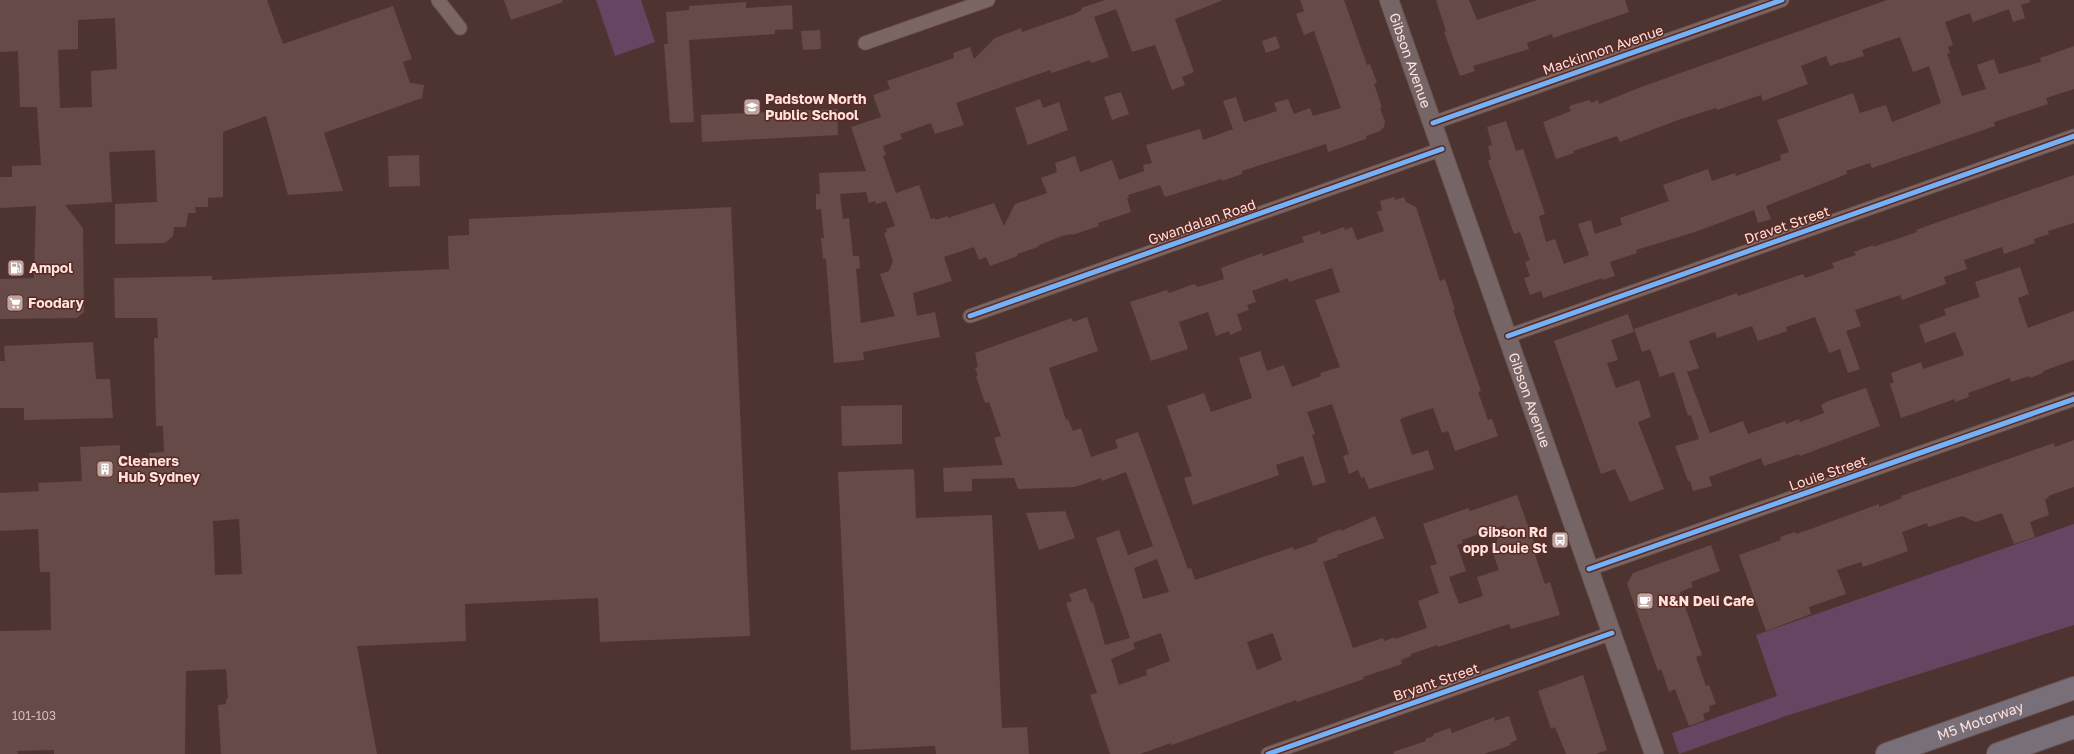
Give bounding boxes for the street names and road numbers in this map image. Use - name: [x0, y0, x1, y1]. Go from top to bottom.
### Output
- street label: Gibson Avenue: [1386, 10, 1435, 110]
- street label: Mackinnon Avenue: [1540, 21, 1665, 78]
- street label: Gwandalan Road: [1146, 195, 1258, 248]
- street label: Dravet Street: [1742, 202, 1832, 247]
- street label: Gibson Avenue: [1506, 350, 1555, 450]
- street label: Louie Street: [1787, 451, 1869, 494]
- street label: Bryant Street: [1391, 659, 1481, 704]
- street label: M5 Motorway: [1935, 697, 2026, 744]

